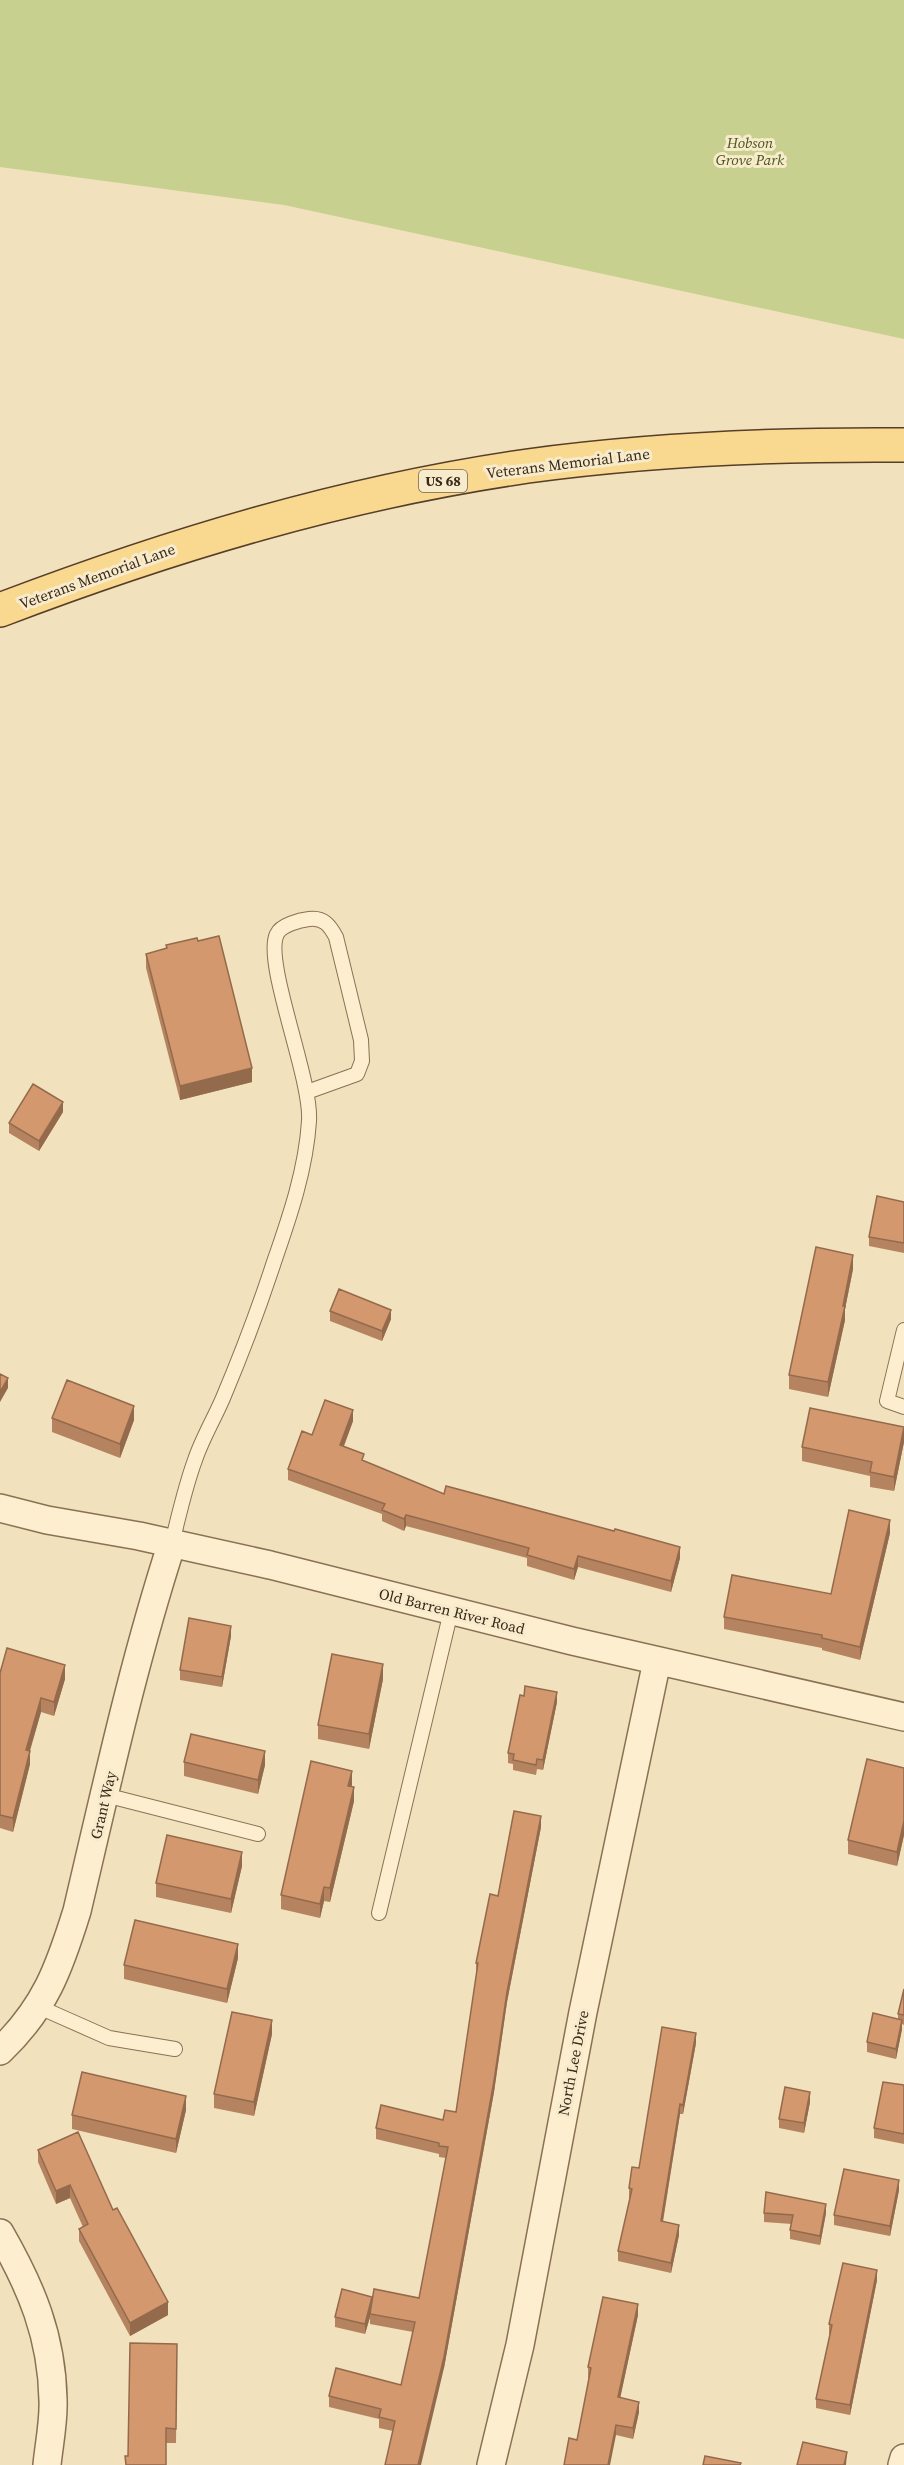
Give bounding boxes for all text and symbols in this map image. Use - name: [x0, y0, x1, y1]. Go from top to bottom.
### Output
- park label: Hobson Grove Park: [716, 132, 785, 170]
- street label: Veterans Memorial Lane: [485, 443, 651, 483]
- road number: US 68: [419, 470, 467, 492]
- street label: Veterans Memorial Lane: [16, 538, 178, 614]
- street label: Old Barren River Road: [377, 1583, 528, 1639]
- street label: Grant Way: [85, 1768, 121, 1841]
- street label: North Lee Drive: [552, 2008, 594, 2118]

